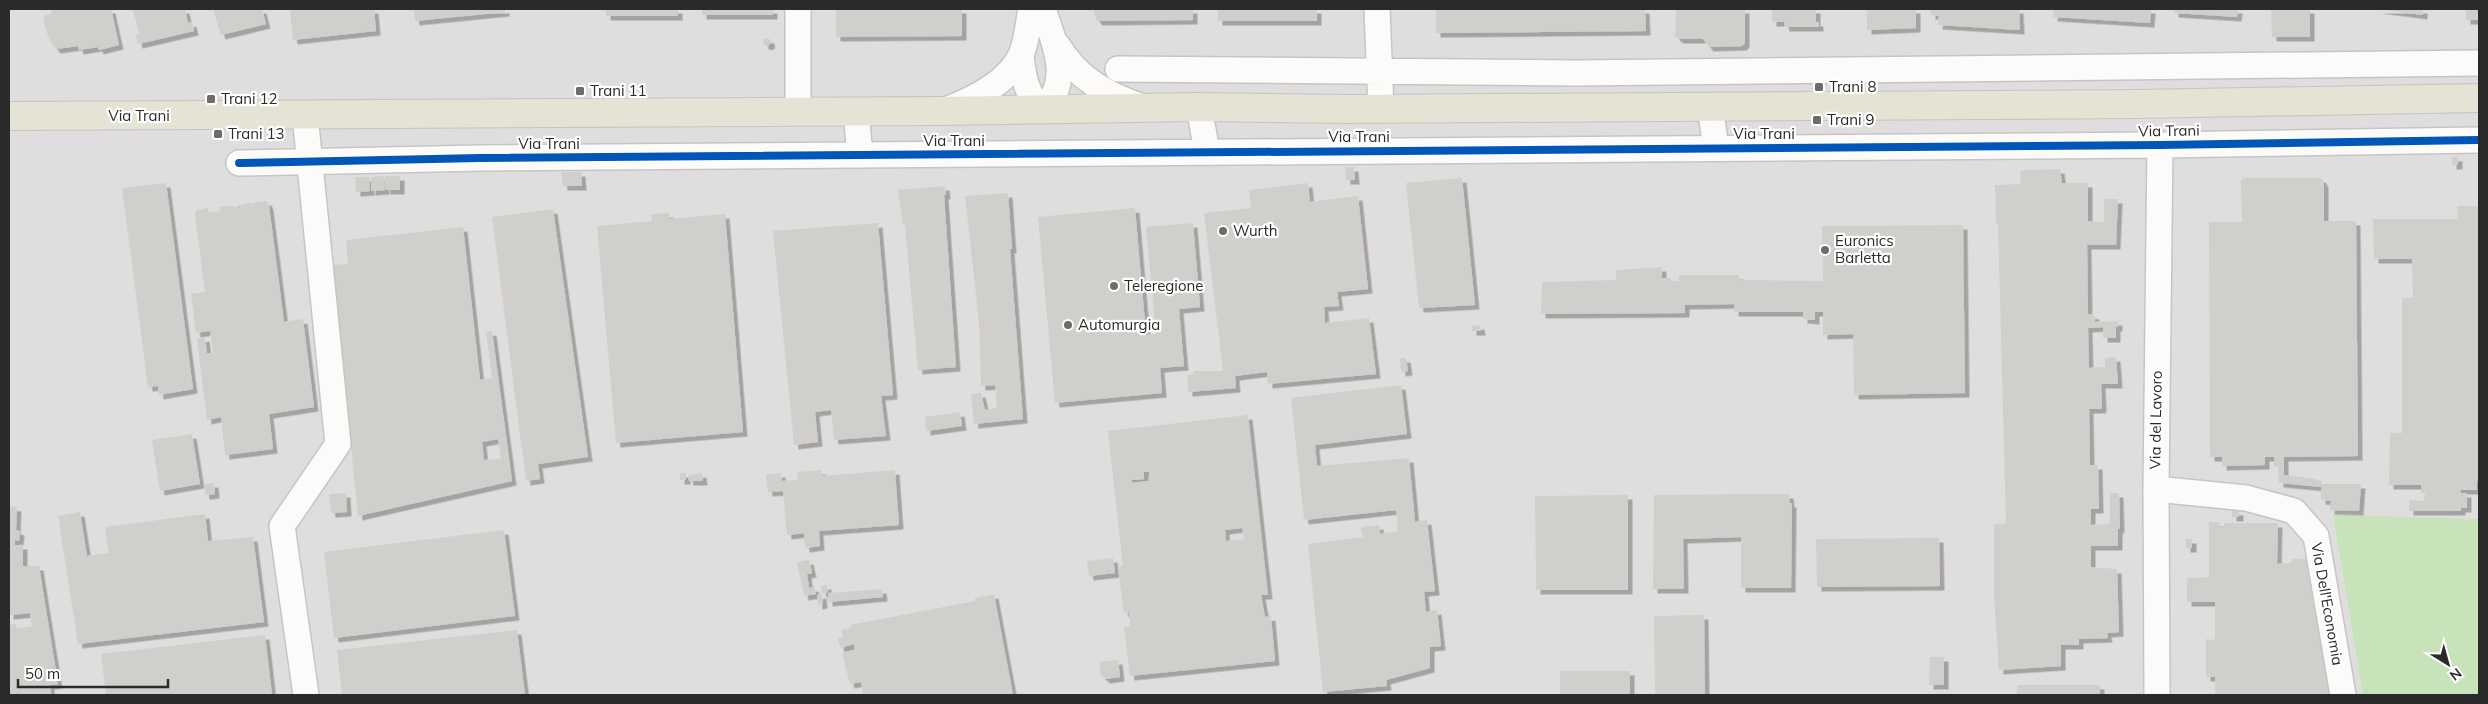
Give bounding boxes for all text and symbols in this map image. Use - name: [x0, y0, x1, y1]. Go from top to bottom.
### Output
- place label: Trani 8: [1829, 77, 1877, 96]
- place label: Trani 11: [590, 81, 647, 100]
- marker: Trani 8: [1813, 81, 1825, 93]
- marker: Trani 11: [574, 85, 586, 97]
- place label: Trani 12: [221, 89, 278, 108]
- marker: Trani 12: [205, 93, 217, 105]
- street label: Via Trani: [108, 106, 170, 125]
- place label: Trani 9: [1827, 110, 1875, 129]
- marker: Trani 9: [1811, 114, 1823, 126]
- street label: Via Trani: [2138, 120, 2200, 141]
- place label: Trani 13: [228, 124, 285, 143]
- street label: Via Trani: [1733, 124, 1795, 143]
- street label: Via Trani: [1328, 127, 1390, 146]
- marker: Trani 13: [212, 128, 224, 140]
- street label: Via Trani: [923, 131, 985, 150]
- street label: Via Trani: [518, 134, 580, 153]
- place label: Wurth: [1233, 221, 1277, 240]
- marker: Wurth: [1217, 225, 1229, 237]
- place label: Euronics Barletta: [1835, 231, 1894, 267]
- marker: Euronics Barletta: [1819, 244, 1831, 256]
- place label: Teleregione: [1124, 276, 1203, 295]
- marker: Teleregione: [1108, 280, 1120, 292]
- place label: Automurgia: [1078, 315, 1160, 334]
- marker: Automurgia: [1062, 319, 1074, 331]
- street label: Via del Lavoro: [2145, 370, 2166, 470]
- street label: Via Dell'Economia: [2307, 541, 2348, 667]
- north arrow: [2423, 639, 2473, 689]
- scale bar: [18, 656, 168, 688]
- text: 50 m: [25, 664, 60, 683]
- text: N: [2446, 664, 2465, 685]

